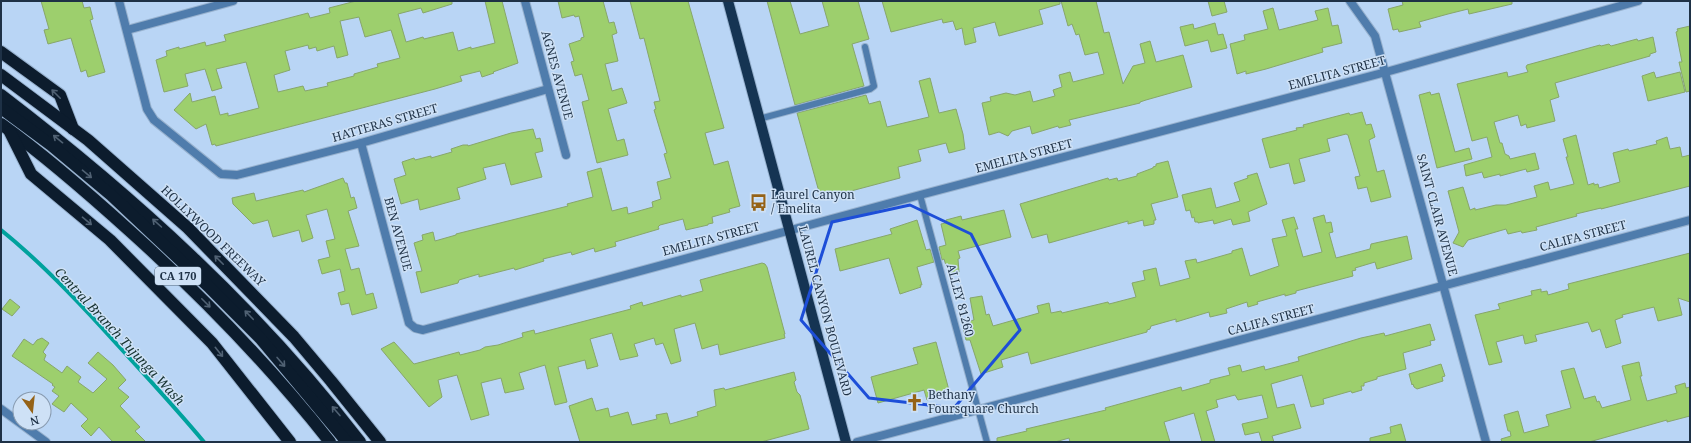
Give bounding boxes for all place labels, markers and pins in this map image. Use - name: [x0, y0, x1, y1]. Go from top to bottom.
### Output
- place label: Laurel Canyon / Emelita: [771, 186, 855, 217]
- bus stop icon: Laurel Canyon / Emelita: [748, 192, 768, 212]
- place label: Bethany Foursquare Church: [928, 386, 1039, 417]
- church icon: Bethany Foursquare Church: [905, 392, 925, 412]

